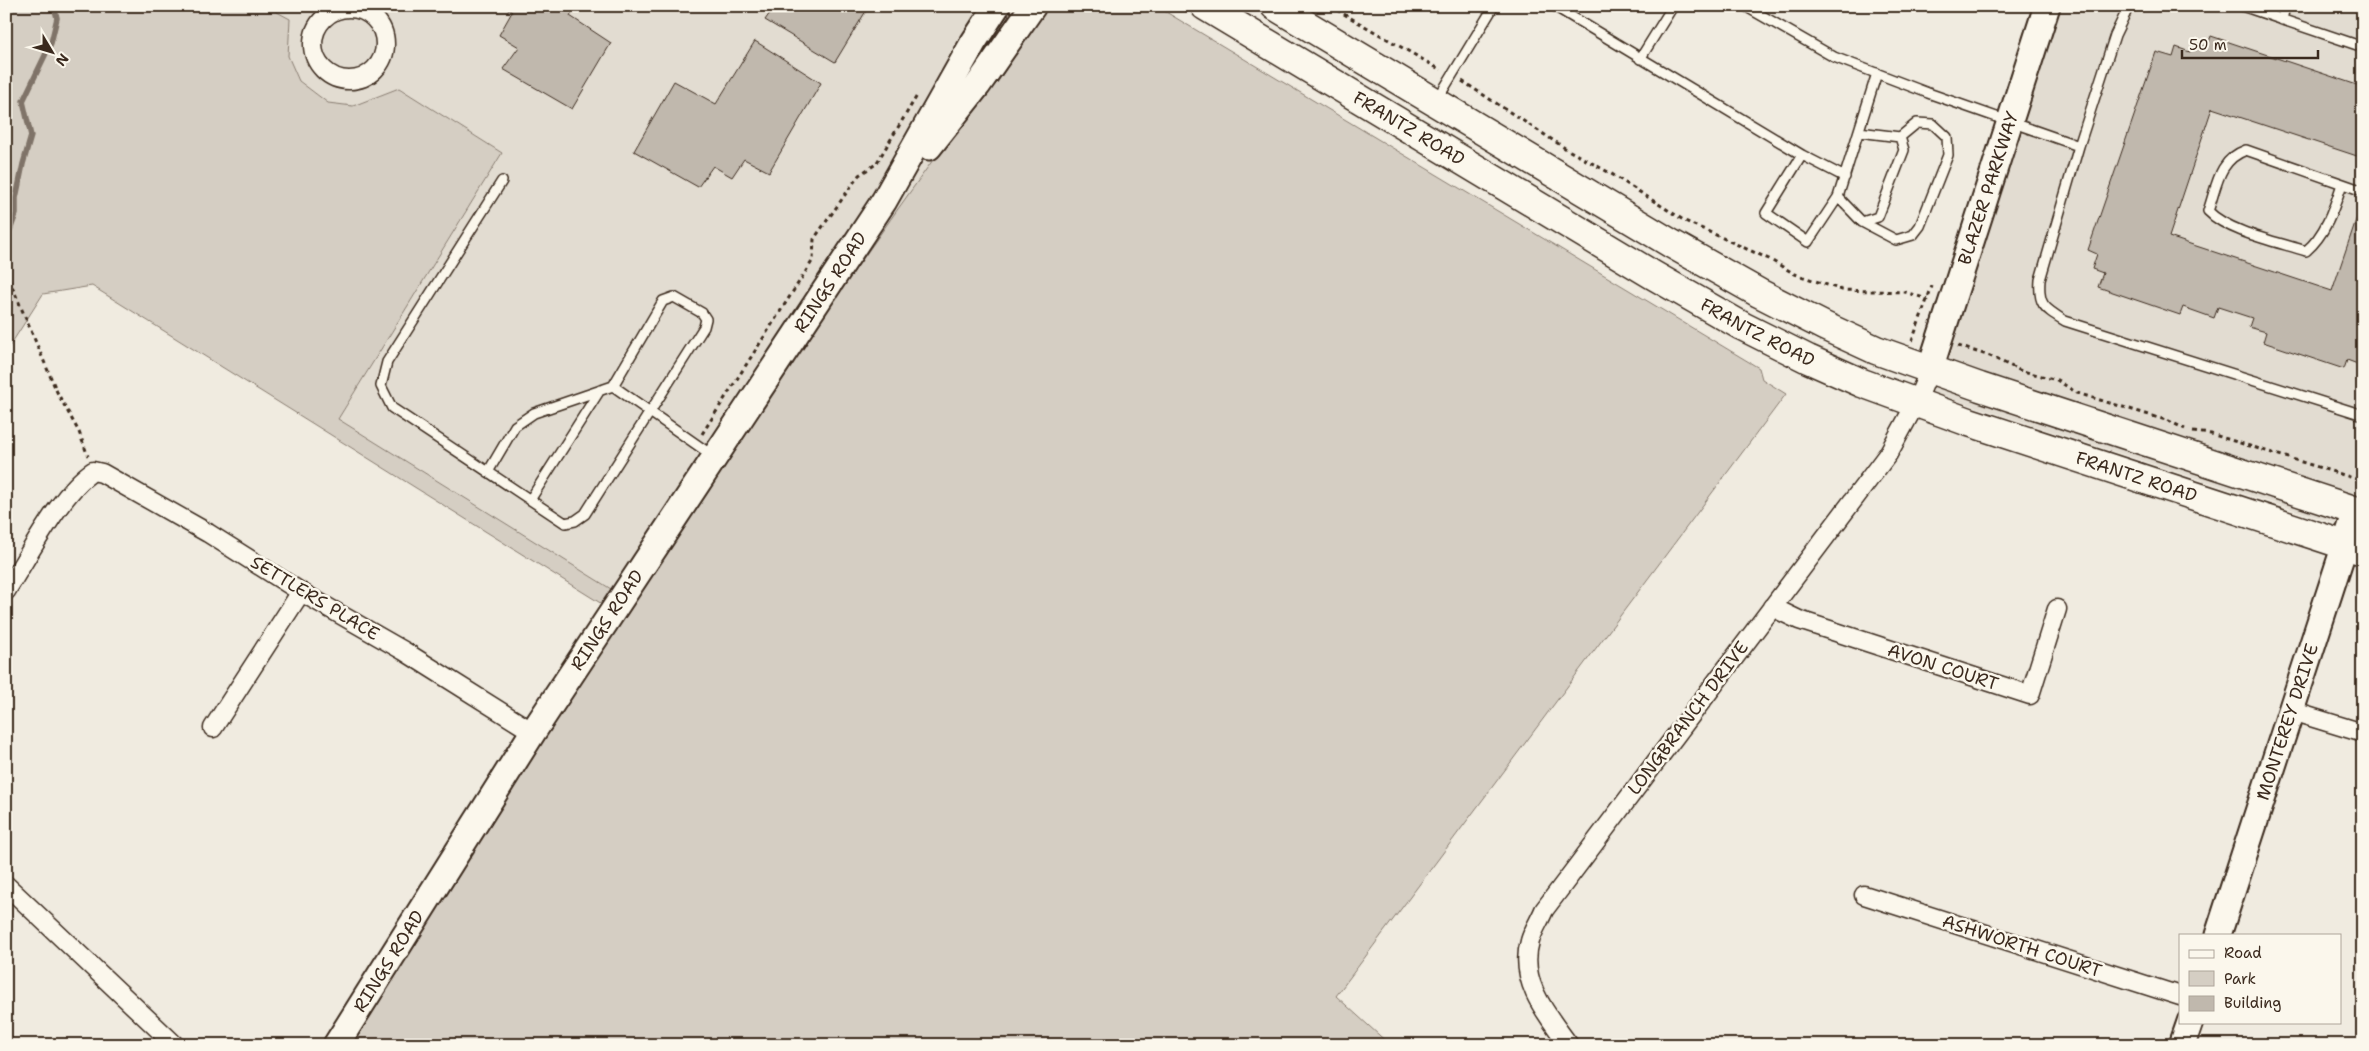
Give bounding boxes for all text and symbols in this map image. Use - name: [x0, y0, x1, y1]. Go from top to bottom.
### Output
- north arrow: [28, 28, 78, 78]
- scale bar: [2182, 28, 2318, 60]
- text: 50 m: [2189, 35, 2227, 55]
- text: N: [52, 50, 73, 70]
- street label: FRANTZ ROAD: [1349, 86, 1469, 171]
- street label: BLAZER PARKWAY: [1952, 108, 2024, 268]
- street label: RINGS ROAD: [788, 227, 872, 337]
- street label: FRANTZ ROAD: [1696, 293, 1819, 373]
- street label: FRANTZ ROAD: [2073, 446, 2200, 508]
- street label: SETTLERS PLACE: [246, 550, 384, 646]
- street label: RINGS ROAD: [565, 565, 649, 675]
- street label: LONGBRANCH DRIVE: [1622, 636, 1754, 800]
- street label: AVON COURT: [1884, 638, 2002, 696]
- street label: MONTEREY DRIVE: [2251, 641, 2324, 803]
- street label: RINGS ROAD: [348, 906, 430, 1017]
- street label: ASHWORTH COURT: [1939, 909, 2105, 983]
- legend: [2179, 934, 2342, 1024]
- text: Road: [2224, 943, 2262, 963]
- text: Park: [2224, 969, 2256, 989]
- text: Building: [2224, 993, 2281, 1013]

